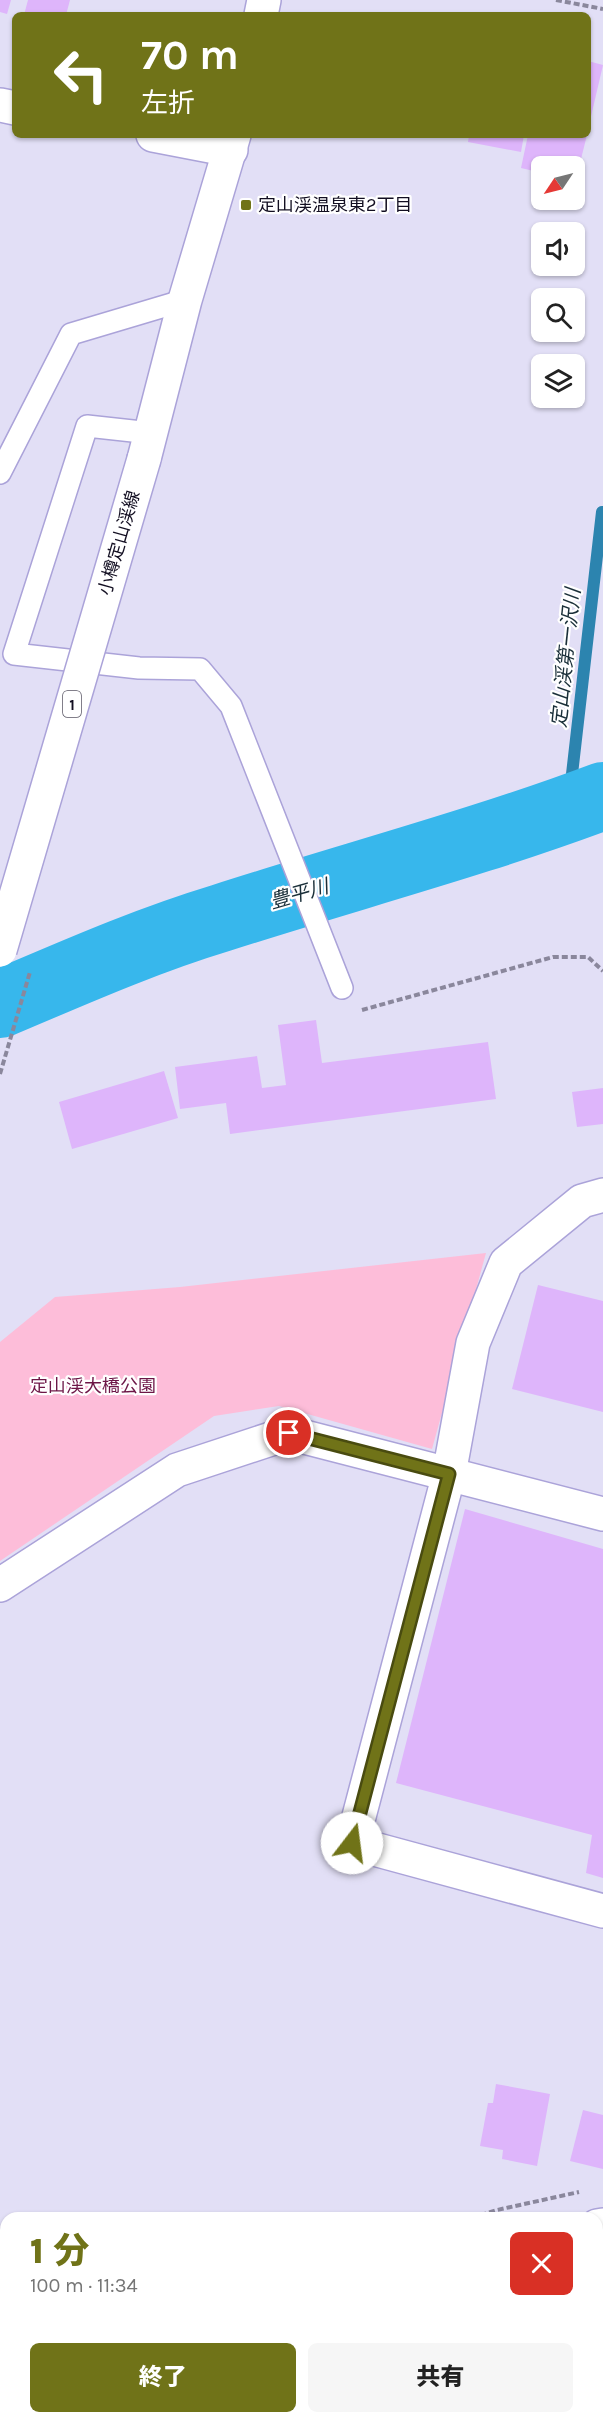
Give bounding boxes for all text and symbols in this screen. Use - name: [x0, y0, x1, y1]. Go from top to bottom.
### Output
- text: 70 m: [141, 30, 239, 80]
- icon: left: [42, 36, 120, 114]
- text: 左折: [141, 87, 195, 119]
- north arrow: [531, 156, 585, 210]
- map controls: [531, 156, 585, 408]
- place label: 定山渓温泉東2丁目: [258, 194, 412, 216]
- marker: 定山渓温泉東2丁目: [239, 198, 253, 212]
- button: sound: [531, 222, 585, 276]
- button: search: [531, 288, 585, 342]
- button: layers: [531, 354, 585, 408]
- street label: 小樽定山渓線: [94, 488, 144, 598]
- water label: 定山渓第一沢川: [547, 585, 585, 729]
- road number: 1: [63, 691, 81, 717]
- water label: 豊平川: [267, 874, 333, 913]
- park label: 定山渓大橋公園: [30, 1375, 156, 1397]
- pin: [263, 1407, 314, 1458]
- icon: arrive: [272, 1416, 305, 1449]
- position arrow: [320, 1811, 384, 1875]
- text: 1 分: [30, 2230, 90, 2272]
- button: close: [510, 2232, 573, 2295]
- text: 100 m · 11:34: [30, 2274, 138, 2297]
- button: 終了: [30, 2343, 296, 2412]
- button: 共有: [308, 2343, 573, 2412]

